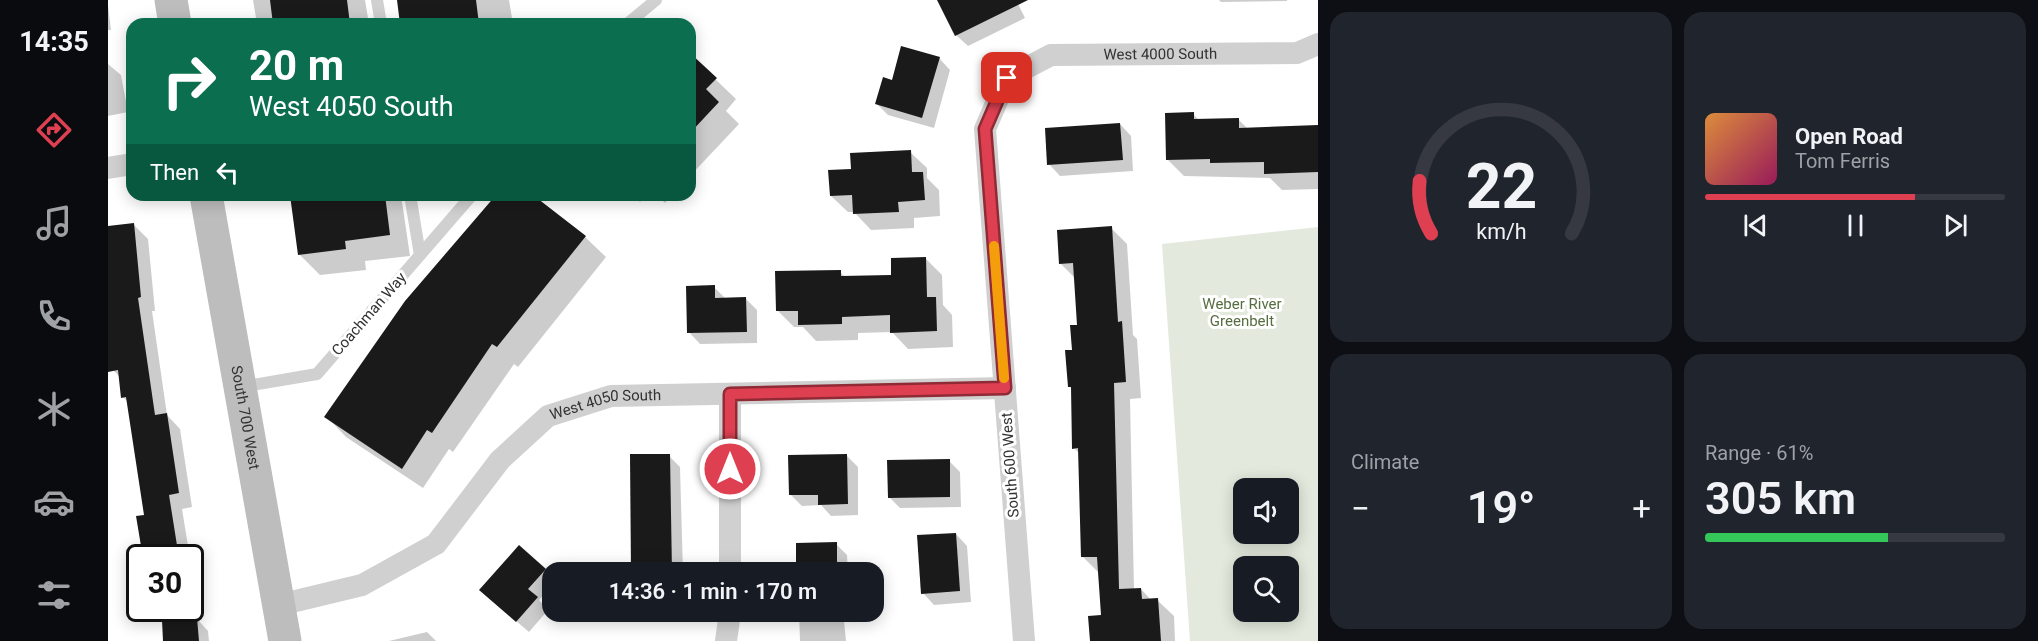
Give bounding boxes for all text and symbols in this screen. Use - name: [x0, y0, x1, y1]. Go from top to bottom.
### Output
- text: 14:35: [19, 26, 89, 58]
- text: 20 m: [249, 41, 344, 90]
- icon: right: [150, 42, 228, 120]
- street label: West 4000 South: [1103, 45, 1217, 64]
- pin: [981, 52, 1032, 103]
- icon: arrive: [990, 61, 1023, 94]
- text: West 4050 South: [249, 91, 454, 123]
- icon: directions: [33, 109, 75, 151]
- text: Open Road: [1795, 124, 1903, 149]
- text: Tom Ferris: [1795, 149, 1890, 173]
- text: 22: [1465, 150, 1537, 223]
- icon: left: [211, 156, 244, 189]
- text: Then: [150, 160, 199, 185]
- icon: music: [33, 202, 75, 244]
- icon: previous: [1739, 209, 1772, 242]
- icon: pause: [1839, 209, 1872, 242]
- icon: next: [1939, 209, 1972, 242]
- text: km/h: [1476, 220, 1526, 245]
- street label: Coachman Way: [328, 269, 410, 359]
- icon: phone: [33, 295, 75, 337]
- park label: Weber River Greenbelt: [1202, 295, 1282, 330]
- street label: South 700 West: [227, 364, 263, 471]
- street label: West 4050 South: [548, 386, 661, 424]
- icon: climate: [33, 388, 75, 430]
- street label: South 600 West: [997, 412, 1023, 518]
- position arrow: [698, 437, 762, 501]
- text: Range · 61%: [1705, 441, 1813, 465]
- text: Climate: [1351, 450, 1419, 474]
- text: 305 km: [1705, 472, 1856, 525]
- map controls: [1233, 478, 1299, 622]
- button: sound: [1233, 478, 1299, 544]
- icon: car: [33, 481, 75, 523]
- text: 19°: [1467, 481, 1535, 534]
- text: −: [1351, 489, 1370, 528]
- text: +: [1632, 489, 1651, 528]
- speed limit sign: 30: [126, 544, 204, 622]
- button: search: [1233, 556, 1299, 622]
- icon: filters: [33, 574, 75, 616]
- text: 14:36 · 1 min · 170 m: [609, 579, 817, 604]

